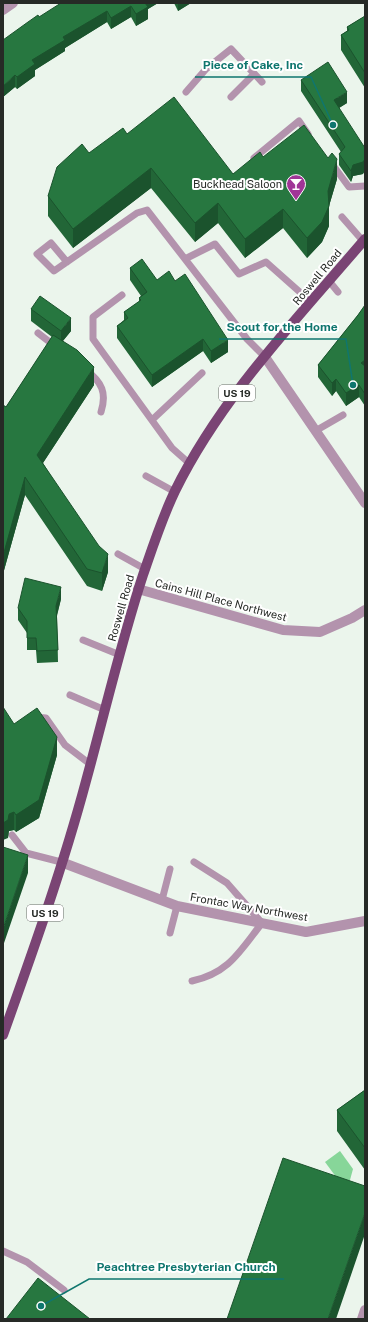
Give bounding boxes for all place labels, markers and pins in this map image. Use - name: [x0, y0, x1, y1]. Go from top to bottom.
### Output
- callout: Piece of Cake, Inc: [195, 53, 311, 77]
- bar icon: Buckhead Saloon: [285, 173, 307, 201]
- place label: Buckhead Saloon: [193, 178, 282, 190]
- callout: Scout for the Home: [219, 315, 346, 339]
- callout: Peachtree Presbyterian Church: [89, 1255, 284, 1279]

